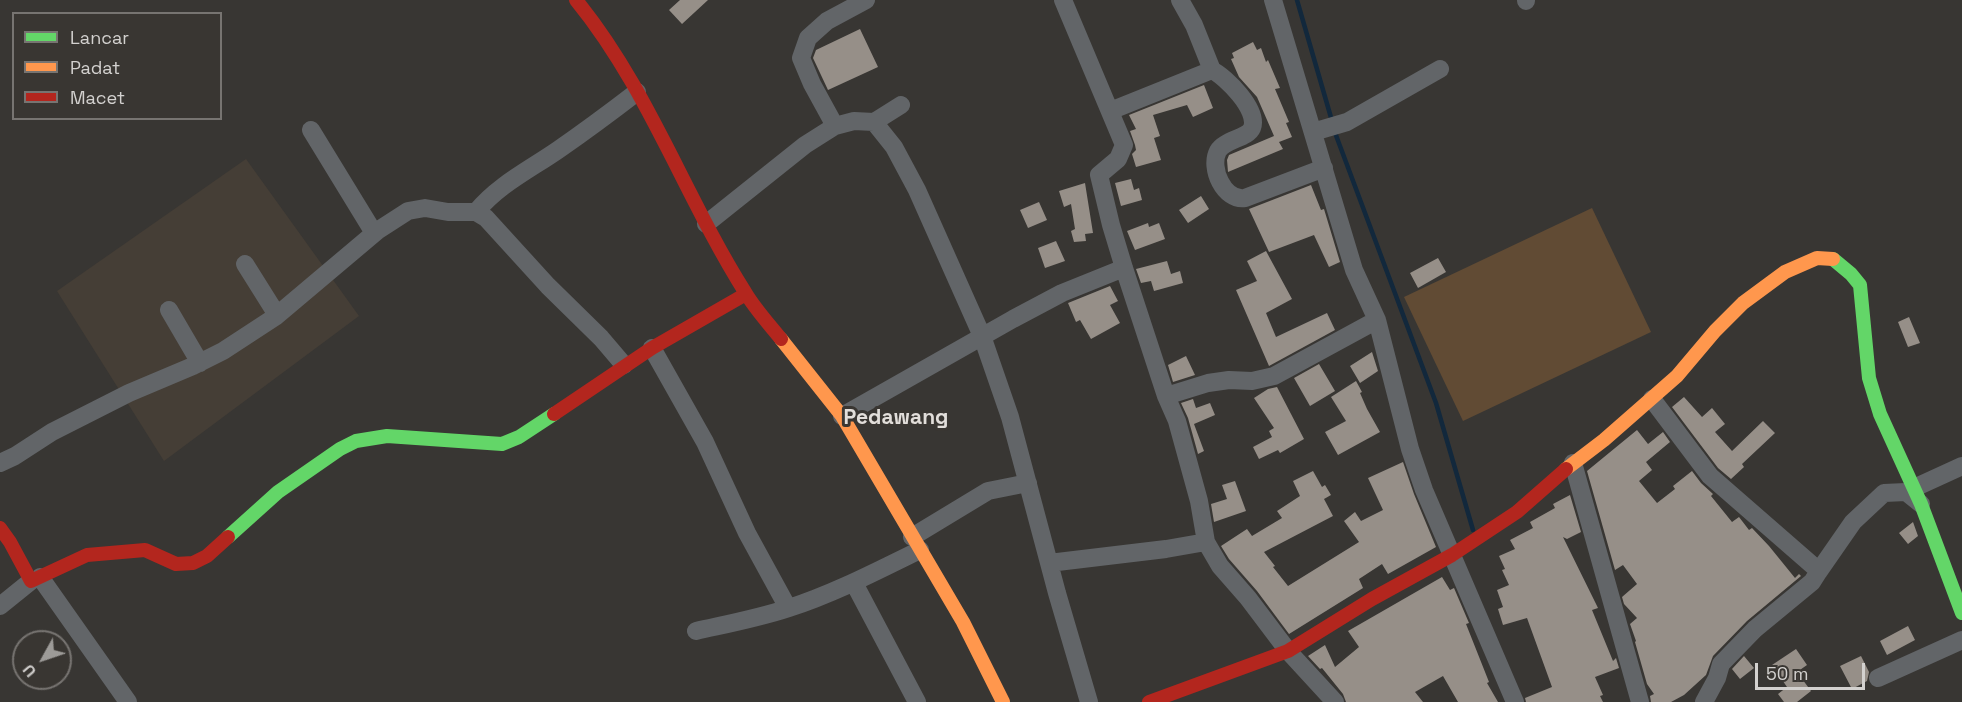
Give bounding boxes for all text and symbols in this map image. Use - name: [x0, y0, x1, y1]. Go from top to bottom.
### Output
- legend: [12, 12, 222, 120]
- text: Lancar: [70, 26, 129, 49]
- text: Padat: [70, 56, 120, 79]
- text: Macet: [70, 86, 125, 109]
- district label: Pedawang: [844, 405, 948, 431]
- north arrow: [12, 630, 72, 690]
- scale bar: [1758, 651, 1868, 689]
- text: U: [18, 660, 41, 681]
- text: 50 m: [1766, 662, 1808, 685]

